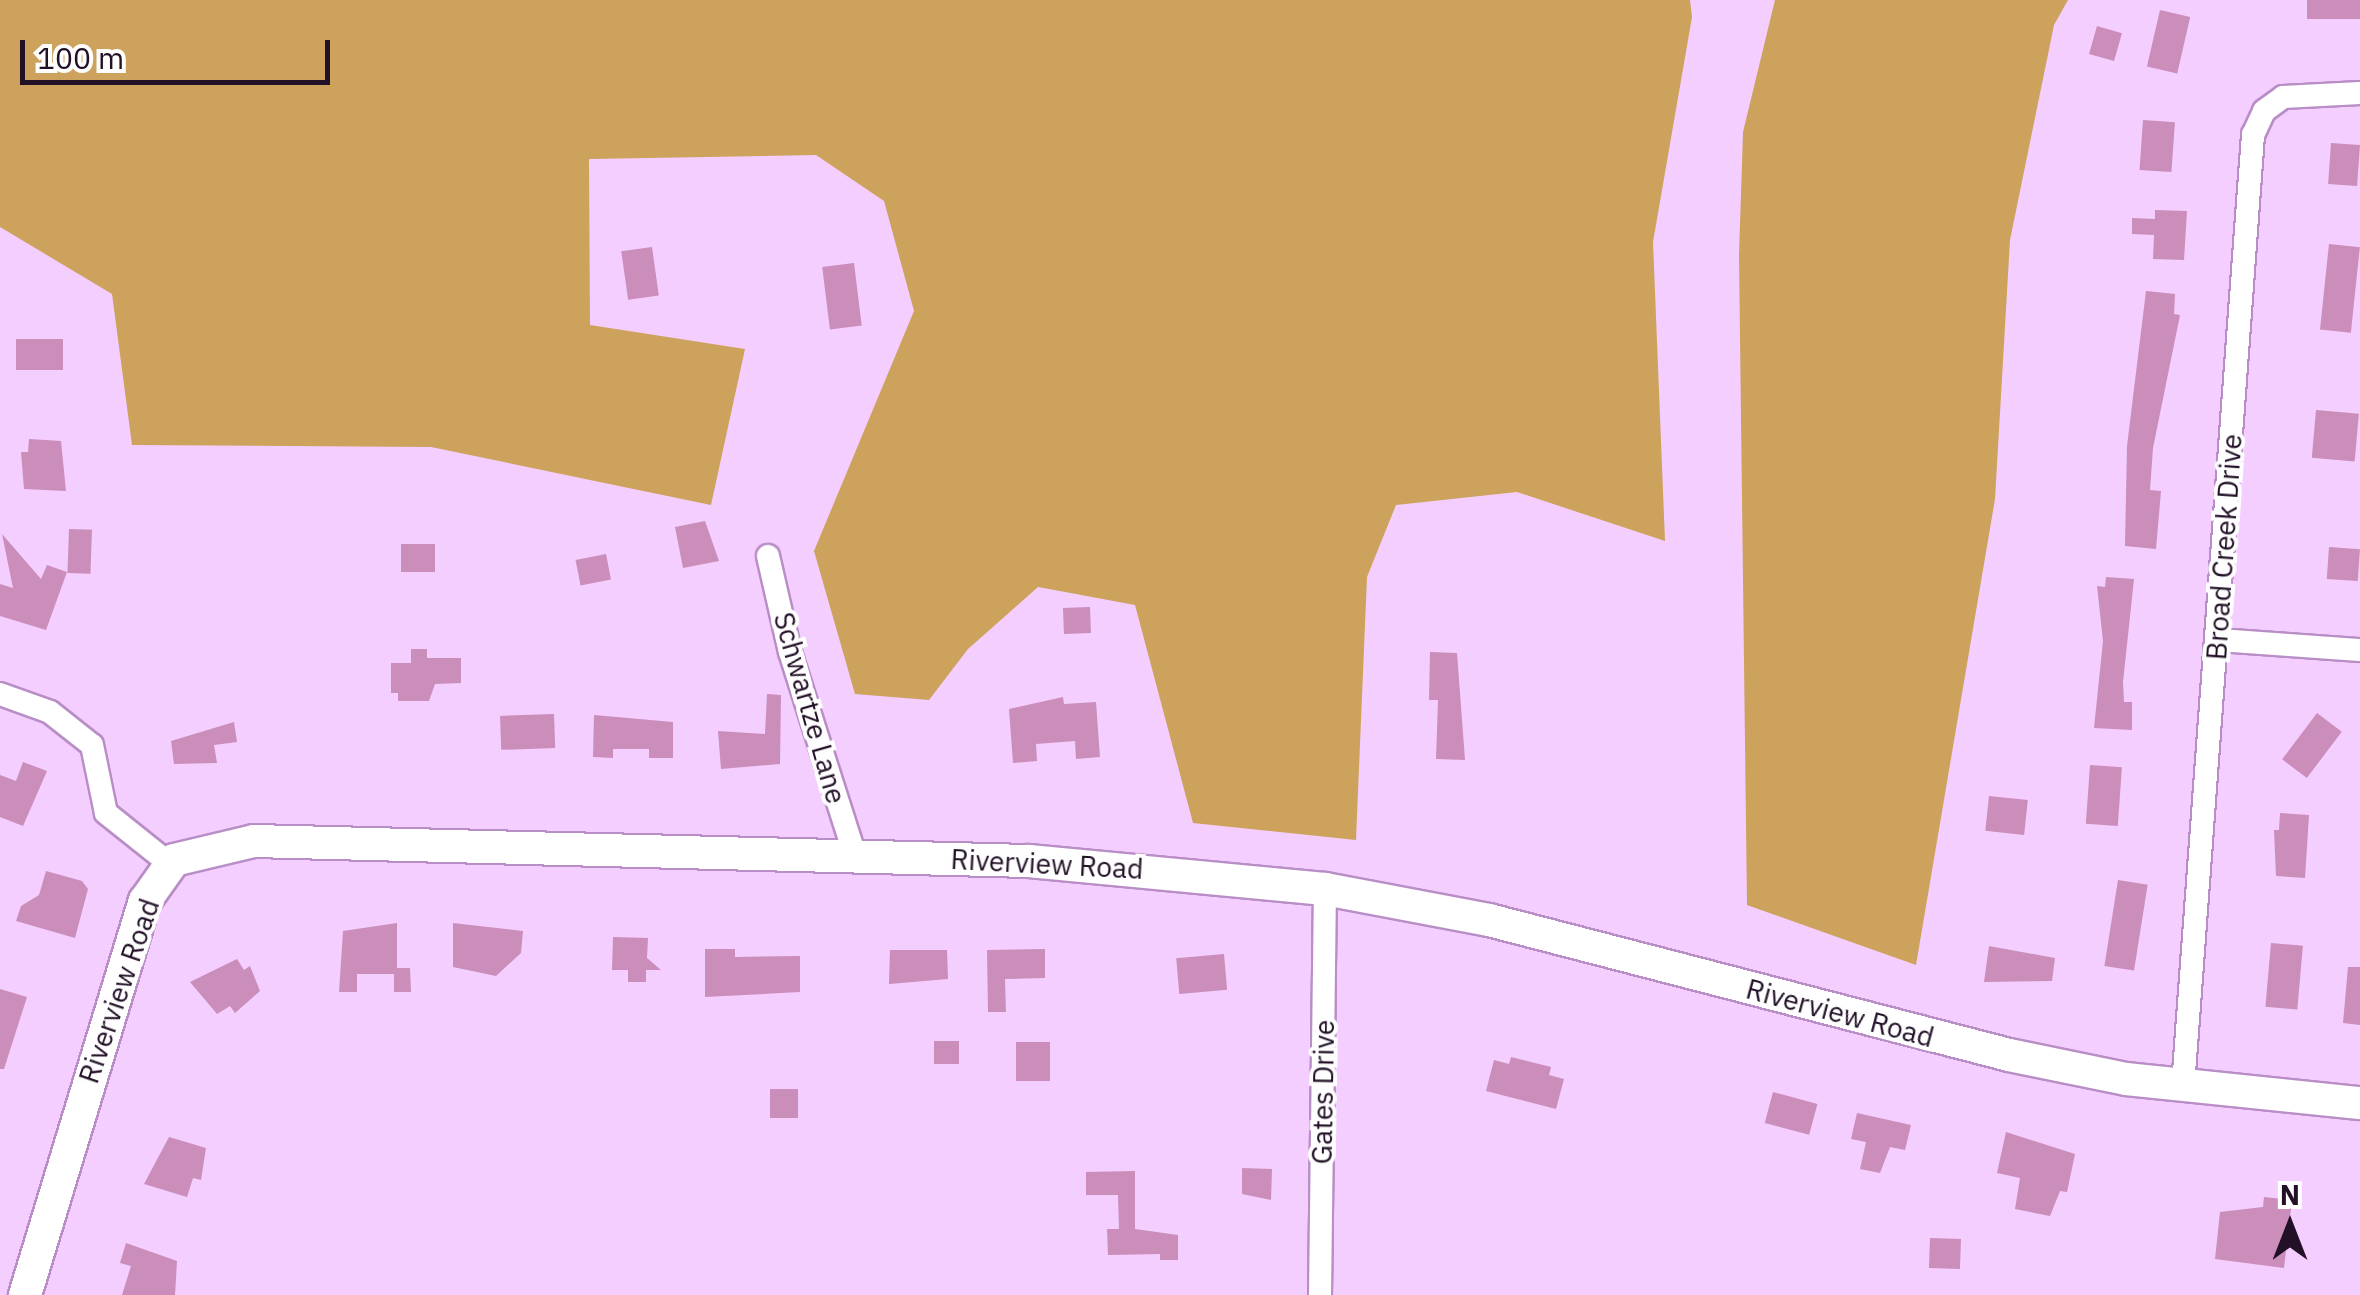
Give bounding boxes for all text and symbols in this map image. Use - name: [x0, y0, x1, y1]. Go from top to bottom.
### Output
- scale bar: [25, 20, 335, 82]
- text: 100 m: [37, 38, 124, 77]
- street label: Broad Creek Drive: [2199, 433, 2249, 661]
- street label: Schwartze Lane: [767, 608, 853, 808]
- street label: Riverview Road: [950, 842, 1144, 886]
- street label: Riverview Road: [72, 894, 166, 1088]
- street label: Riverview Road: [1742, 972, 1938, 1054]
- street label: Gates Drive: [1305, 1019, 1341, 1165]
- north arrow: [2240, 1175, 2340, 1275]
- text: N: [2280, 1176, 2300, 1213]

